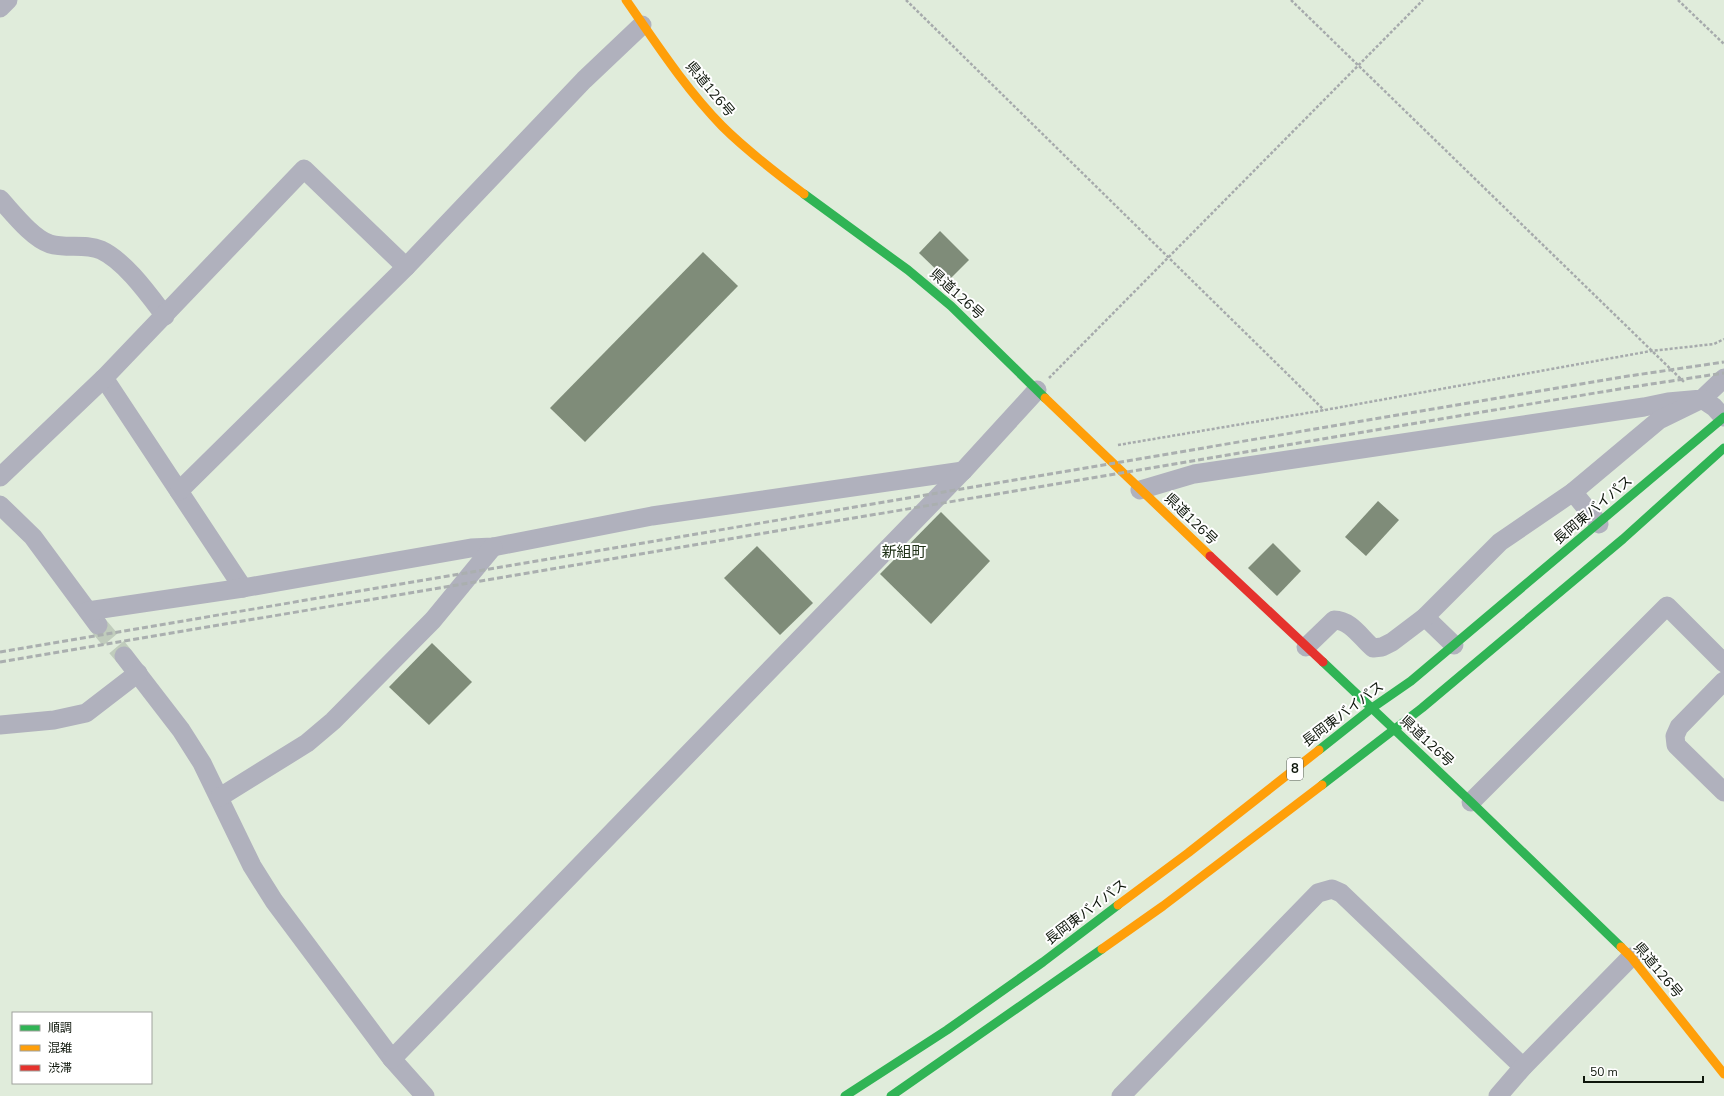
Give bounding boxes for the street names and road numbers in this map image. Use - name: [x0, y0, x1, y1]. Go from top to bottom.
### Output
- street label: 県道126号: [681, 57, 739, 121]
- street label: 県道126号: [926, 264, 988, 324]
- street label: 長岡東バイパス: [1549, 471, 1637, 549]
- street label: 県道126号: [1160, 489, 1222, 549]
- street label: 長岡東バイパス: [1298, 677, 1388, 751]
- street label: 県道126号: [1396, 711, 1458, 771]
- road number: 8: [1287, 758, 1303, 780]
- street label: 長岡東バイパス: [1041, 875, 1131, 949]
- street label: 県道126号: [1629, 938, 1687, 1002]

